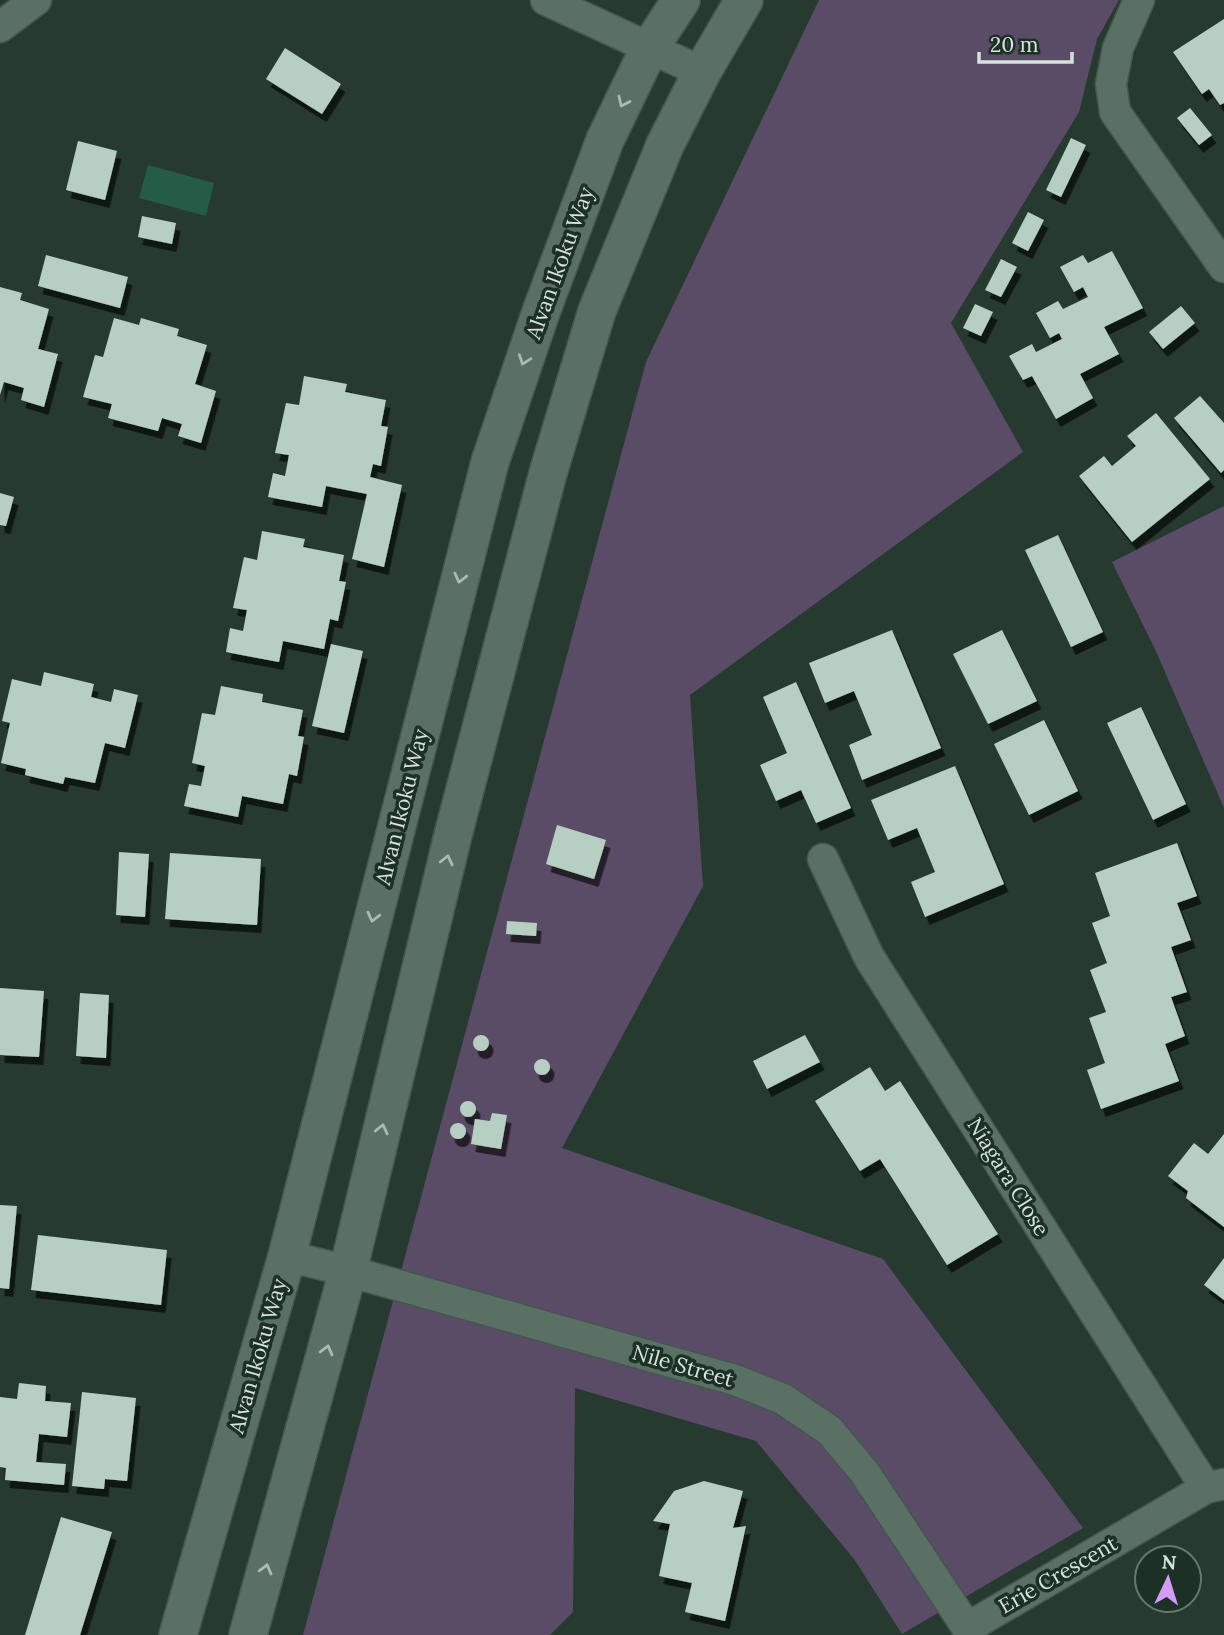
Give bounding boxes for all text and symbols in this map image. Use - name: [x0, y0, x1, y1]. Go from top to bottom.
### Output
- scale bar: [979, 21, 1072, 65]
- text: 20 m: [990, 31, 1039, 58]
- one-way arrow: [618, 95, 632, 107]
- street label: Alvan Ikoku Way: [519, 183, 600, 343]
- one-way arrow: [518, 353, 532, 366]
- one-way arrow: [454, 572, 468, 584]
- street label: Alvan Ikoku Way: [369, 726, 434, 889]
- one-way arrow: [439, 855, 453, 867]
- one-way arrow: [367, 911, 381, 923]
- street label: Niagara Close: [961, 1113, 1055, 1241]
- one-way arrow: [374, 1123, 388, 1135]
- street label: Alvan Ikoku Way: [222, 1275, 293, 1437]
- street label: Nile Street: [629, 1338, 738, 1393]
- one-way arrow: [318, 1344, 333, 1356]
- street label: Erie Crescent: [993, 1529, 1123, 1619]
- north arrow: [1133, 1544, 1203, 1614]
- text: N: [1161, 1550, 1178, 1575]
- one-way arrow: [258, 1563, 272, 1575]

